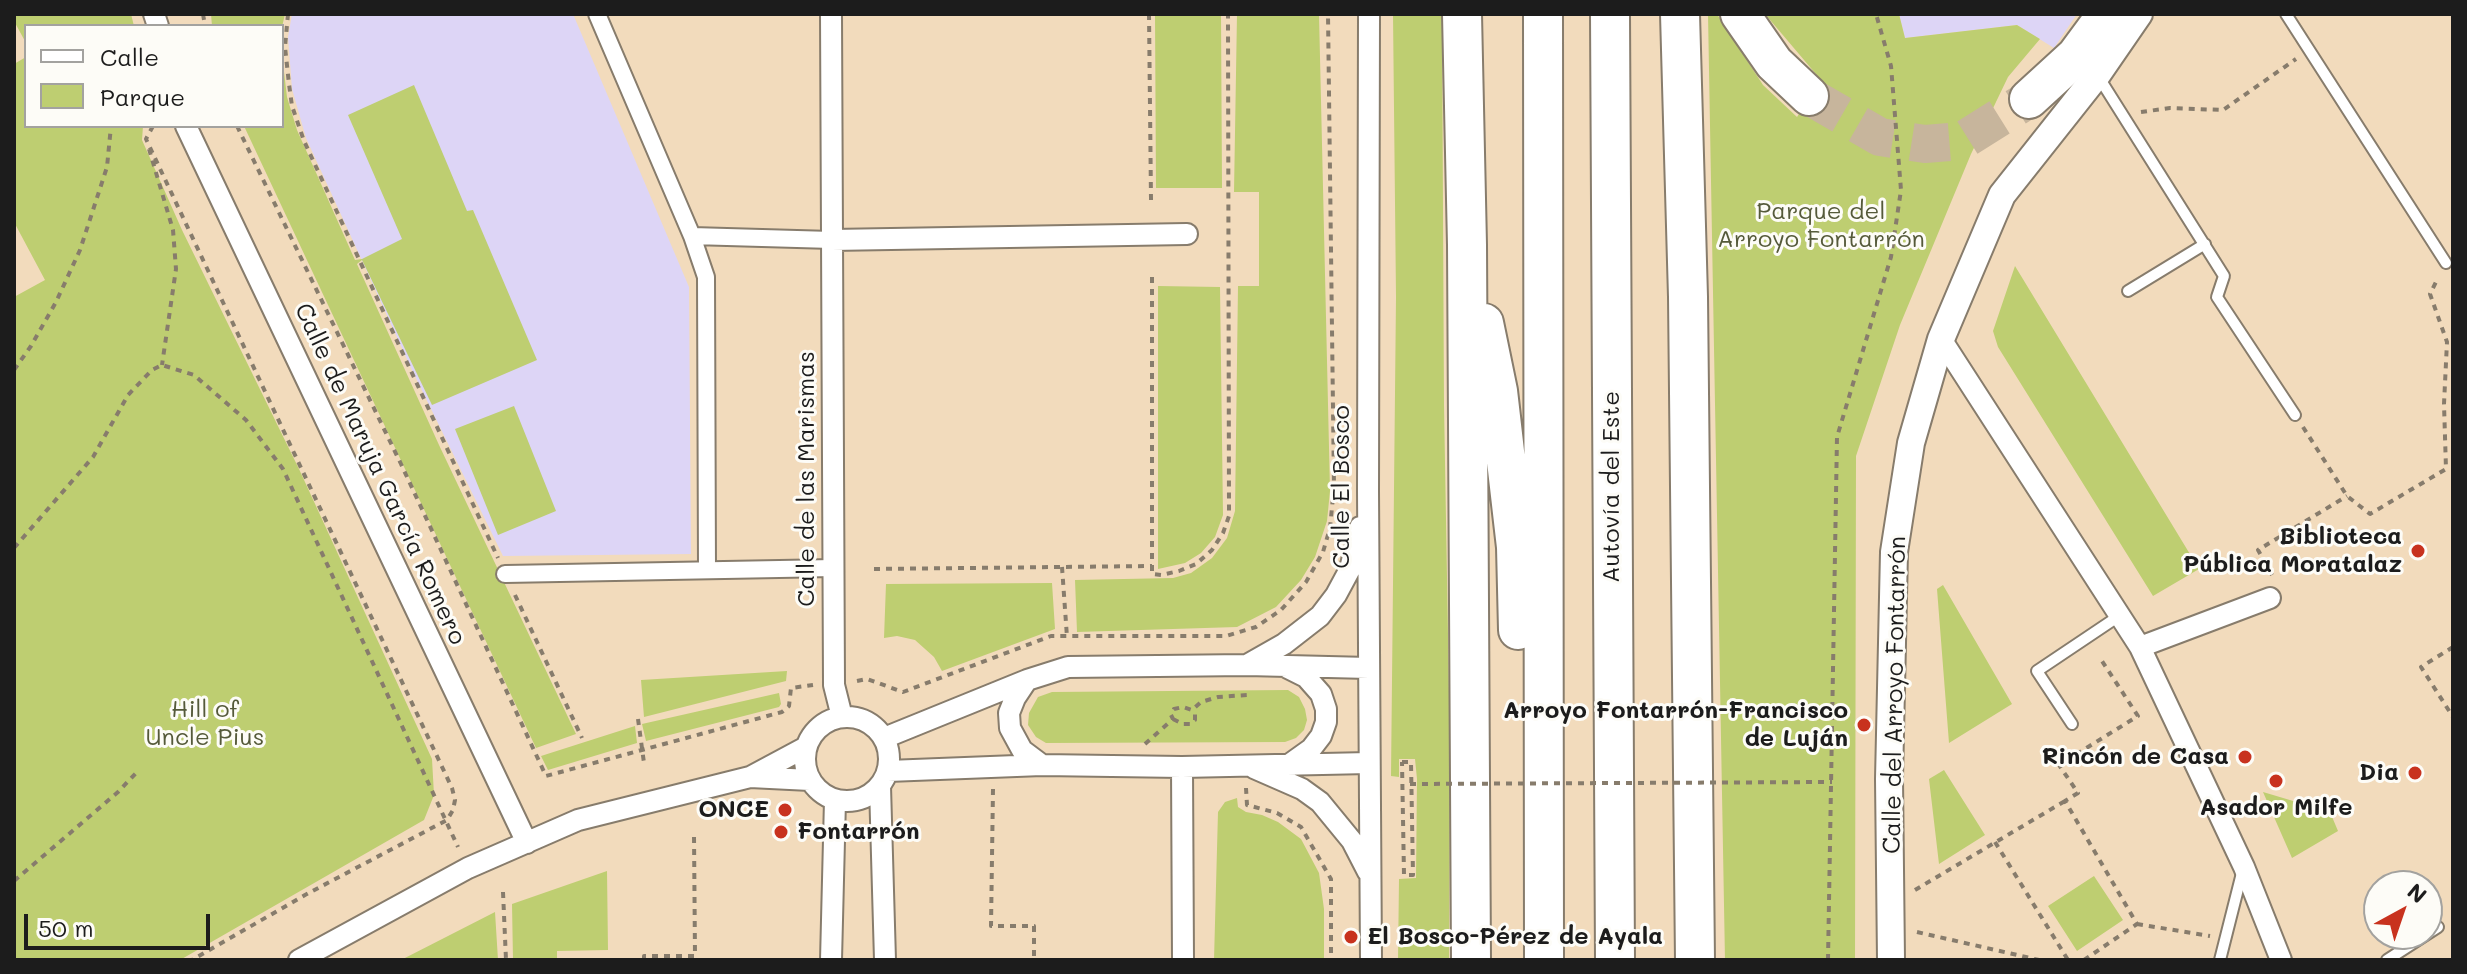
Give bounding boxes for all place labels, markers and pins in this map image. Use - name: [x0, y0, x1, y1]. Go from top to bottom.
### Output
- place label: Biblioteca Pública Moratalaz: [2183, 523, 2402, 579]
- marker: Biblioteca Pública Moratalaz: [2409, 542, 2427, 560]
- place label: Arroyo Fontarrón-Francisco de Luján: [1503, 697, 1848, 753]
- marker: Arroyo Fontarrón-Francisco de Luján: [1855, 716, 1873, 734]
- place label: Rincón de Casa: [2042, 743, 2229, 771]
- marker: Rincón de Casa: [2236, 748, 2254, 766]
- place label: Dia: [2359, 759, 2399, 787]
- marker: Dia: [2406, 764, 2424, 782]
- marker: Asador Milfe: [2267, 772, 2285, 790]
- place label: Asador Milfe: [2199, 794, 2353, 822]
- place label: ONCE: [698, 796, 769, 824]
- marker: ONCE: [776, 801, 794, 819]
- place label: Fontarrón: [797, 818, 919, 846]
- marker: Fontarrón: [772, 823, 790, 841]
- place label: El Bosco-Pérez de Ayala: [1367, 923, 1663, 951]
- marker: El Bosco-Pérez de Ayala: [1342, 928, 1360, 946]

